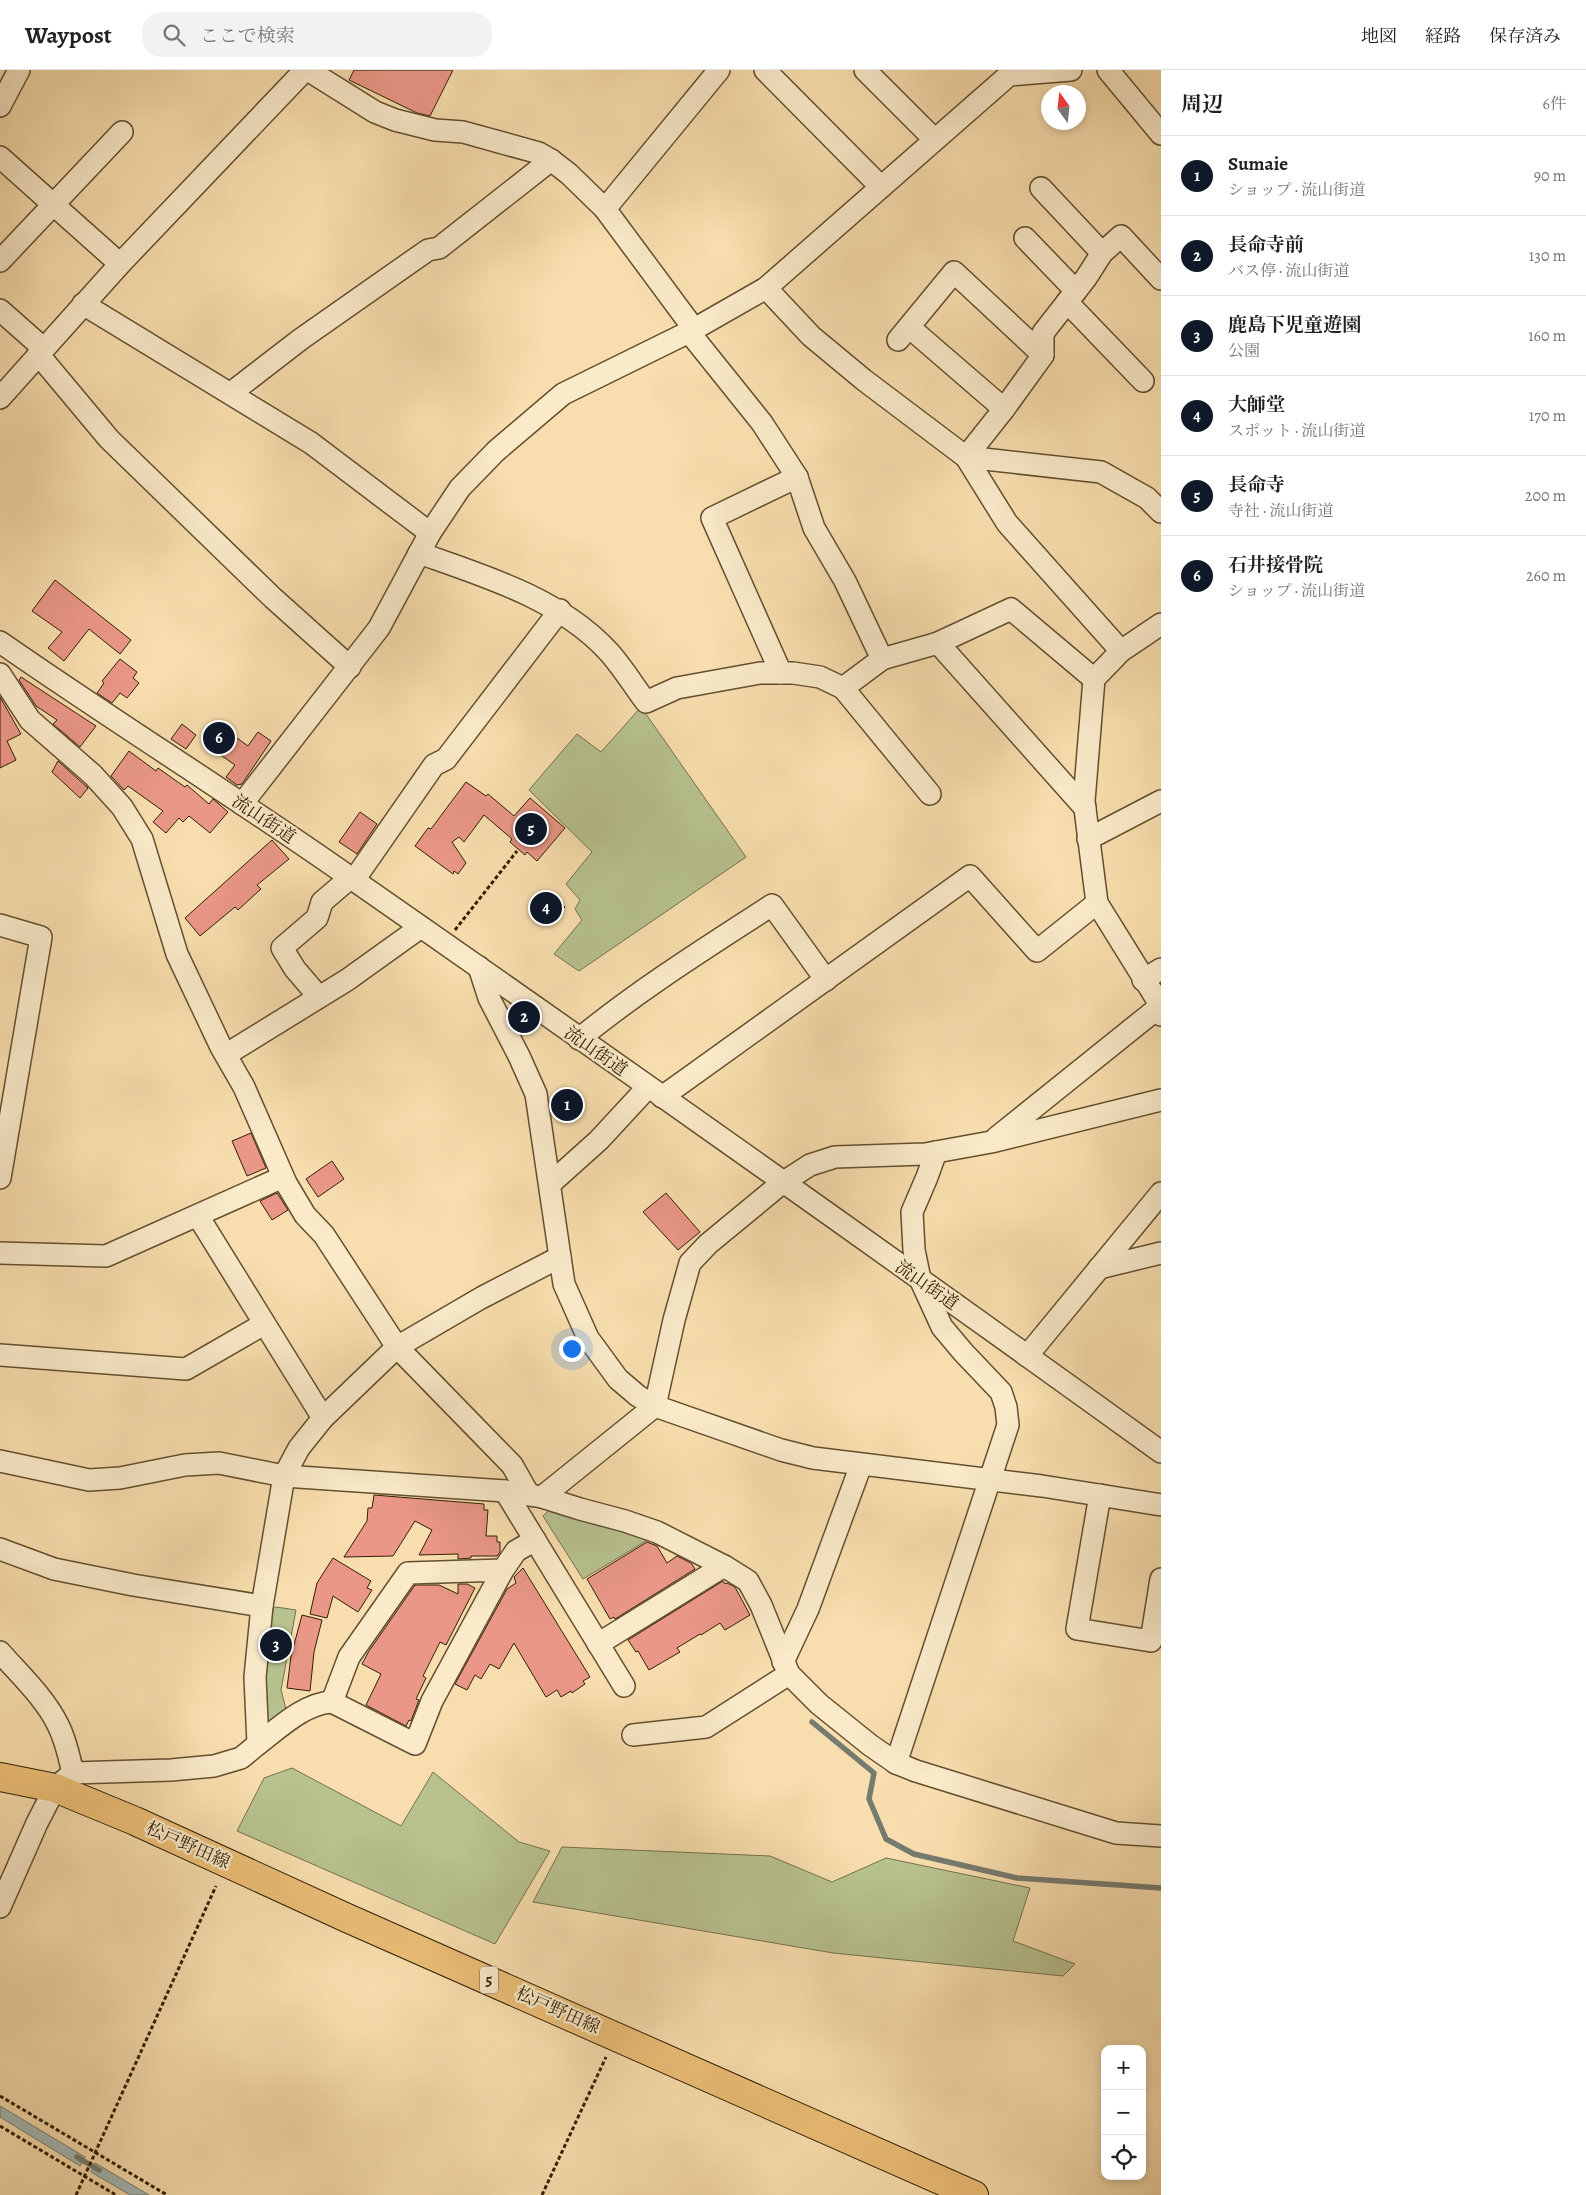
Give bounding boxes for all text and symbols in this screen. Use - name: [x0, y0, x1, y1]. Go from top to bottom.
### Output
- search box: [142, 12, 492, 57]
- text: Waypost: [25, 19, 112, 51]
- icon: search: [160, 21, 188, 49]
- text: ここで検索: [200, 23, 295, 49]
- text: 地図: [1361, 24, 1397, 48]
- text: 経路: [1425, 24, 1461, 48]
- text: 保存済み: [1489, 24, 1561, 48]
- north arrow: [1041, 85, 1086, 130]
- text: 周辺: [1181, 90, 1223, 118]
- text: 6件: [1543, 93, 1566, 115]
- text: Sumaie: [1228, 151, 1288, 177]
- text: 1: [1194, 165, 1200, 187]
- text: 90 m: [1534, 165, 1566, 187]
- text: ショップ · 流山街道: [1228, 179, 1365, 201]
- text: 長命寺前: [1228, 232, 1304, 258]
- text: 2: [1193, 245, 1201, 267]
- text: 130 m: [1529, 245, 1566, 267]
- text: バス停 · 流山街道: [1228, 260, 1350, 282]
- text: 鹿島下児童遊園: [1228, 312, 1361, 338]
- text: 3: [1194, 325, 1200, 347]
- text: 160 m: [1528, 325, 1566, 347]
- text: 公園: [1228, 340, 1260, 362]
- text: 大師堂: [1228, 392, 1285, 418]
- text: 4: [1193, 405, 1201, 427]
- text: 170 m: [1529, 405, 1566, 427]
- text: スポット · 流山街道: [1228, 420, 1366, 442]
- text: 長命寺: [1228, 472, 1285, 498]
- text: 5: [1194, 485, 1200, 507]
- text: 200 m: [1525, 485, 1566, 507]
- text: 寺社 · 流山街道: [1228, 500, 1334, 522]
- text: 石井接骨院: [1228, 552, 1323, 578]
- text: 6: [1193, 565, 1201, 587]
- text: 260 m: [1526, 565, 1566, 587]
- text: ショップ · 流山街道: [1228, 580, 1365, 602]
- pin: 6: [203, 719, 235, 757]
- street label: 流山街道: [227, 789, 301, 849]
- pin: 5: [515, 810, 547, 848]
- pin: 4: [530, 889, 562, 927]
- pin: 2: [508, 998, 540, 1036]
- street label: 流山街道: [560, 1021, 632, 1081]
- pin: 1: [551, 1086, 583, 1124]
- street label: 流山街道: [891, 1255, 963, 1315]
- your location: [559, 1336, 585, 1362]
- pin: 3: [260, 1626, 292, 1664]
- street label: 松戸野田線: [142, 1816, 234, 1874]
- road number: 5: [480, 1966, 498, 1994]
- street label: 松戸野田線: [512, 1981, 604, 2039]
- map controls: [1101, 2045, 1146, 2180]
- button: +: [1101, 2045, 1146, 2090]
- button: −: [1101, 2090, 1146, 2135]
- button: locate: [1101, 2135, 1146, 2180]

